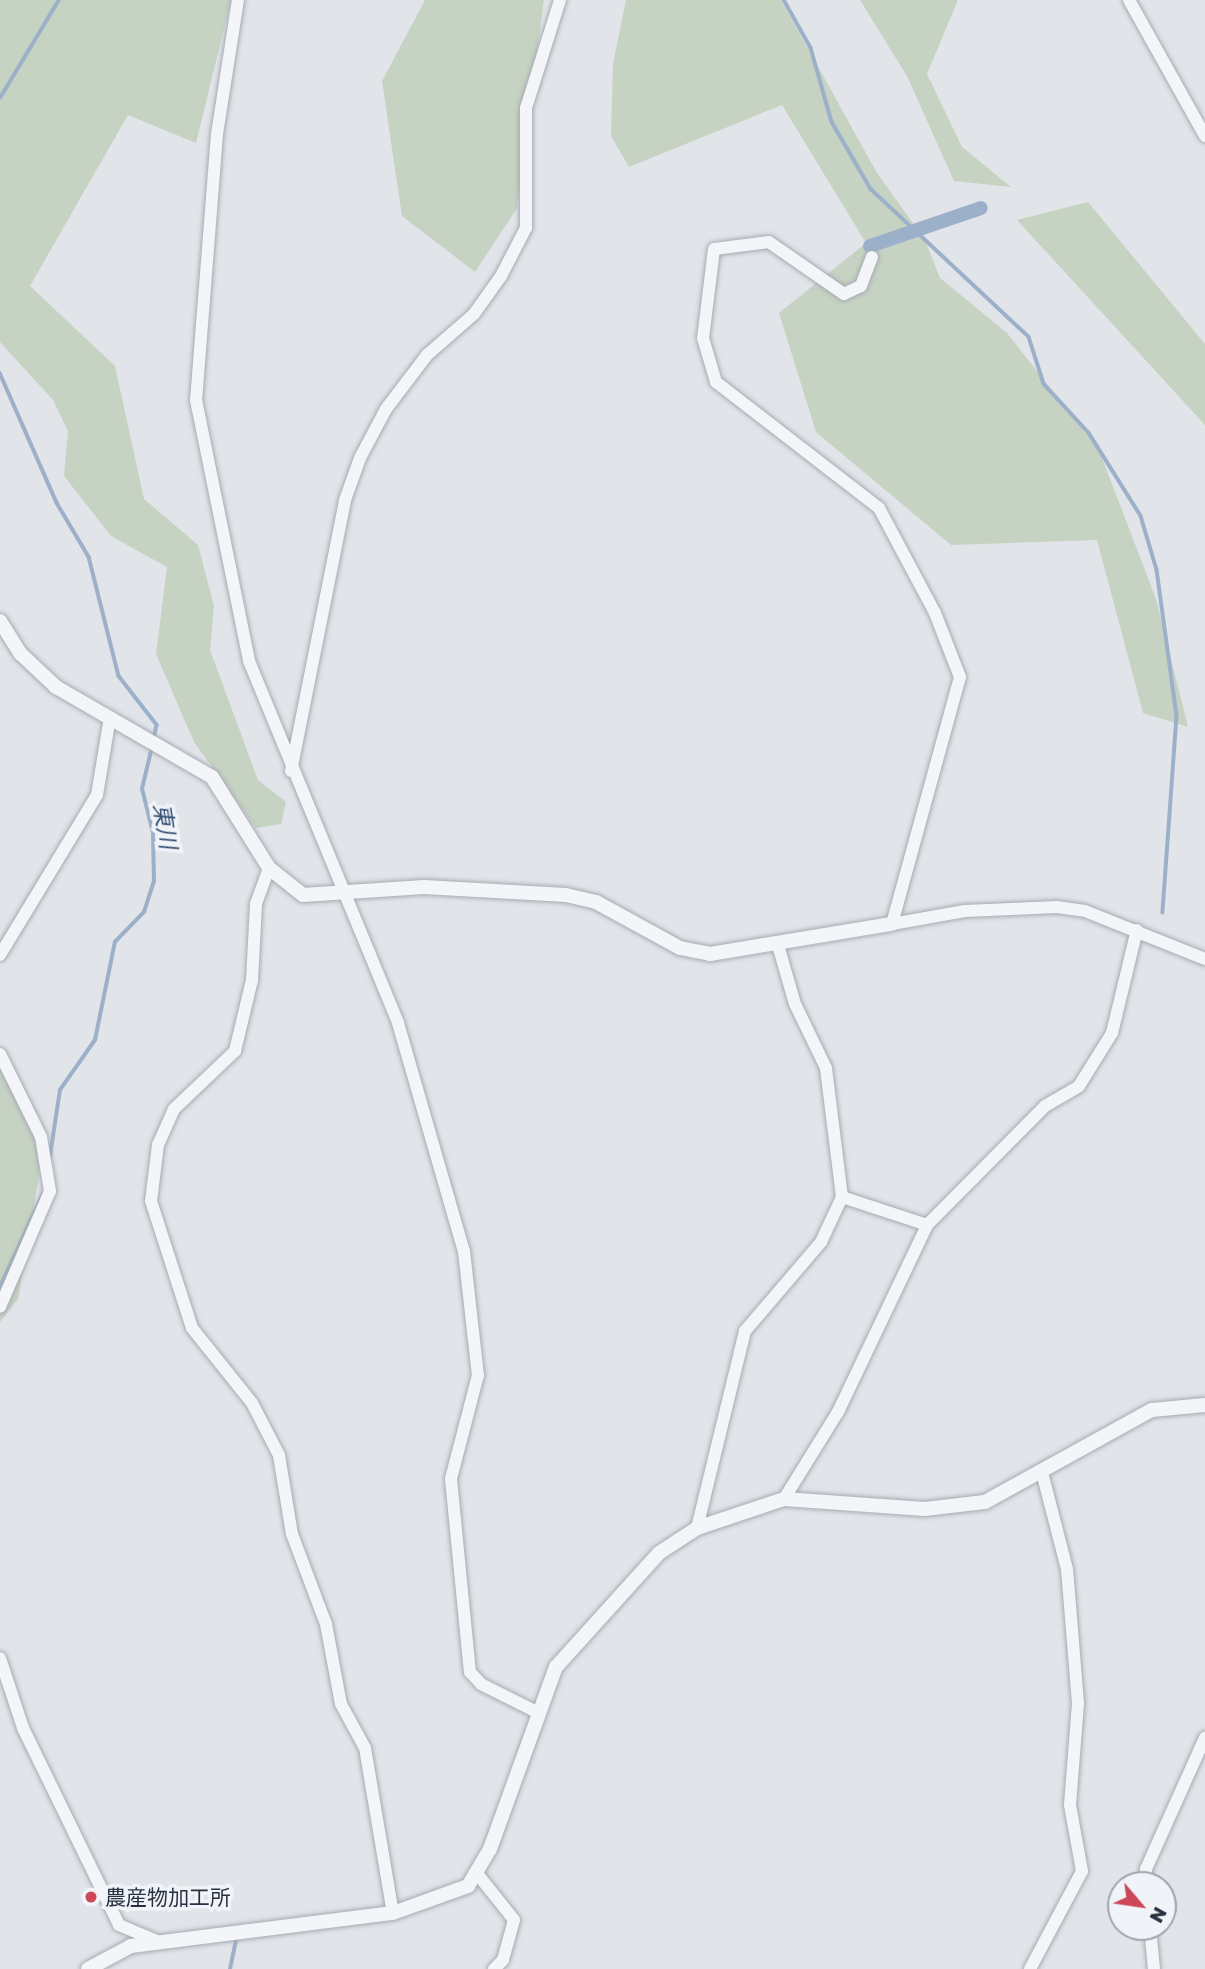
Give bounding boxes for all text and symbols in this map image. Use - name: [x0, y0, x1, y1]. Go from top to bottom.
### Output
- water label: 東川: [149, 801, 183, 851]
- north arrow: [1107, 1871, 1177, 1941]
- place label: 農産物加工所: [105, 1884, 231, 1910]
- marker: 農産物加工所: [83, 1889, 99, 1905]
- text: N: [1145, 1904, 1173, 1927]

